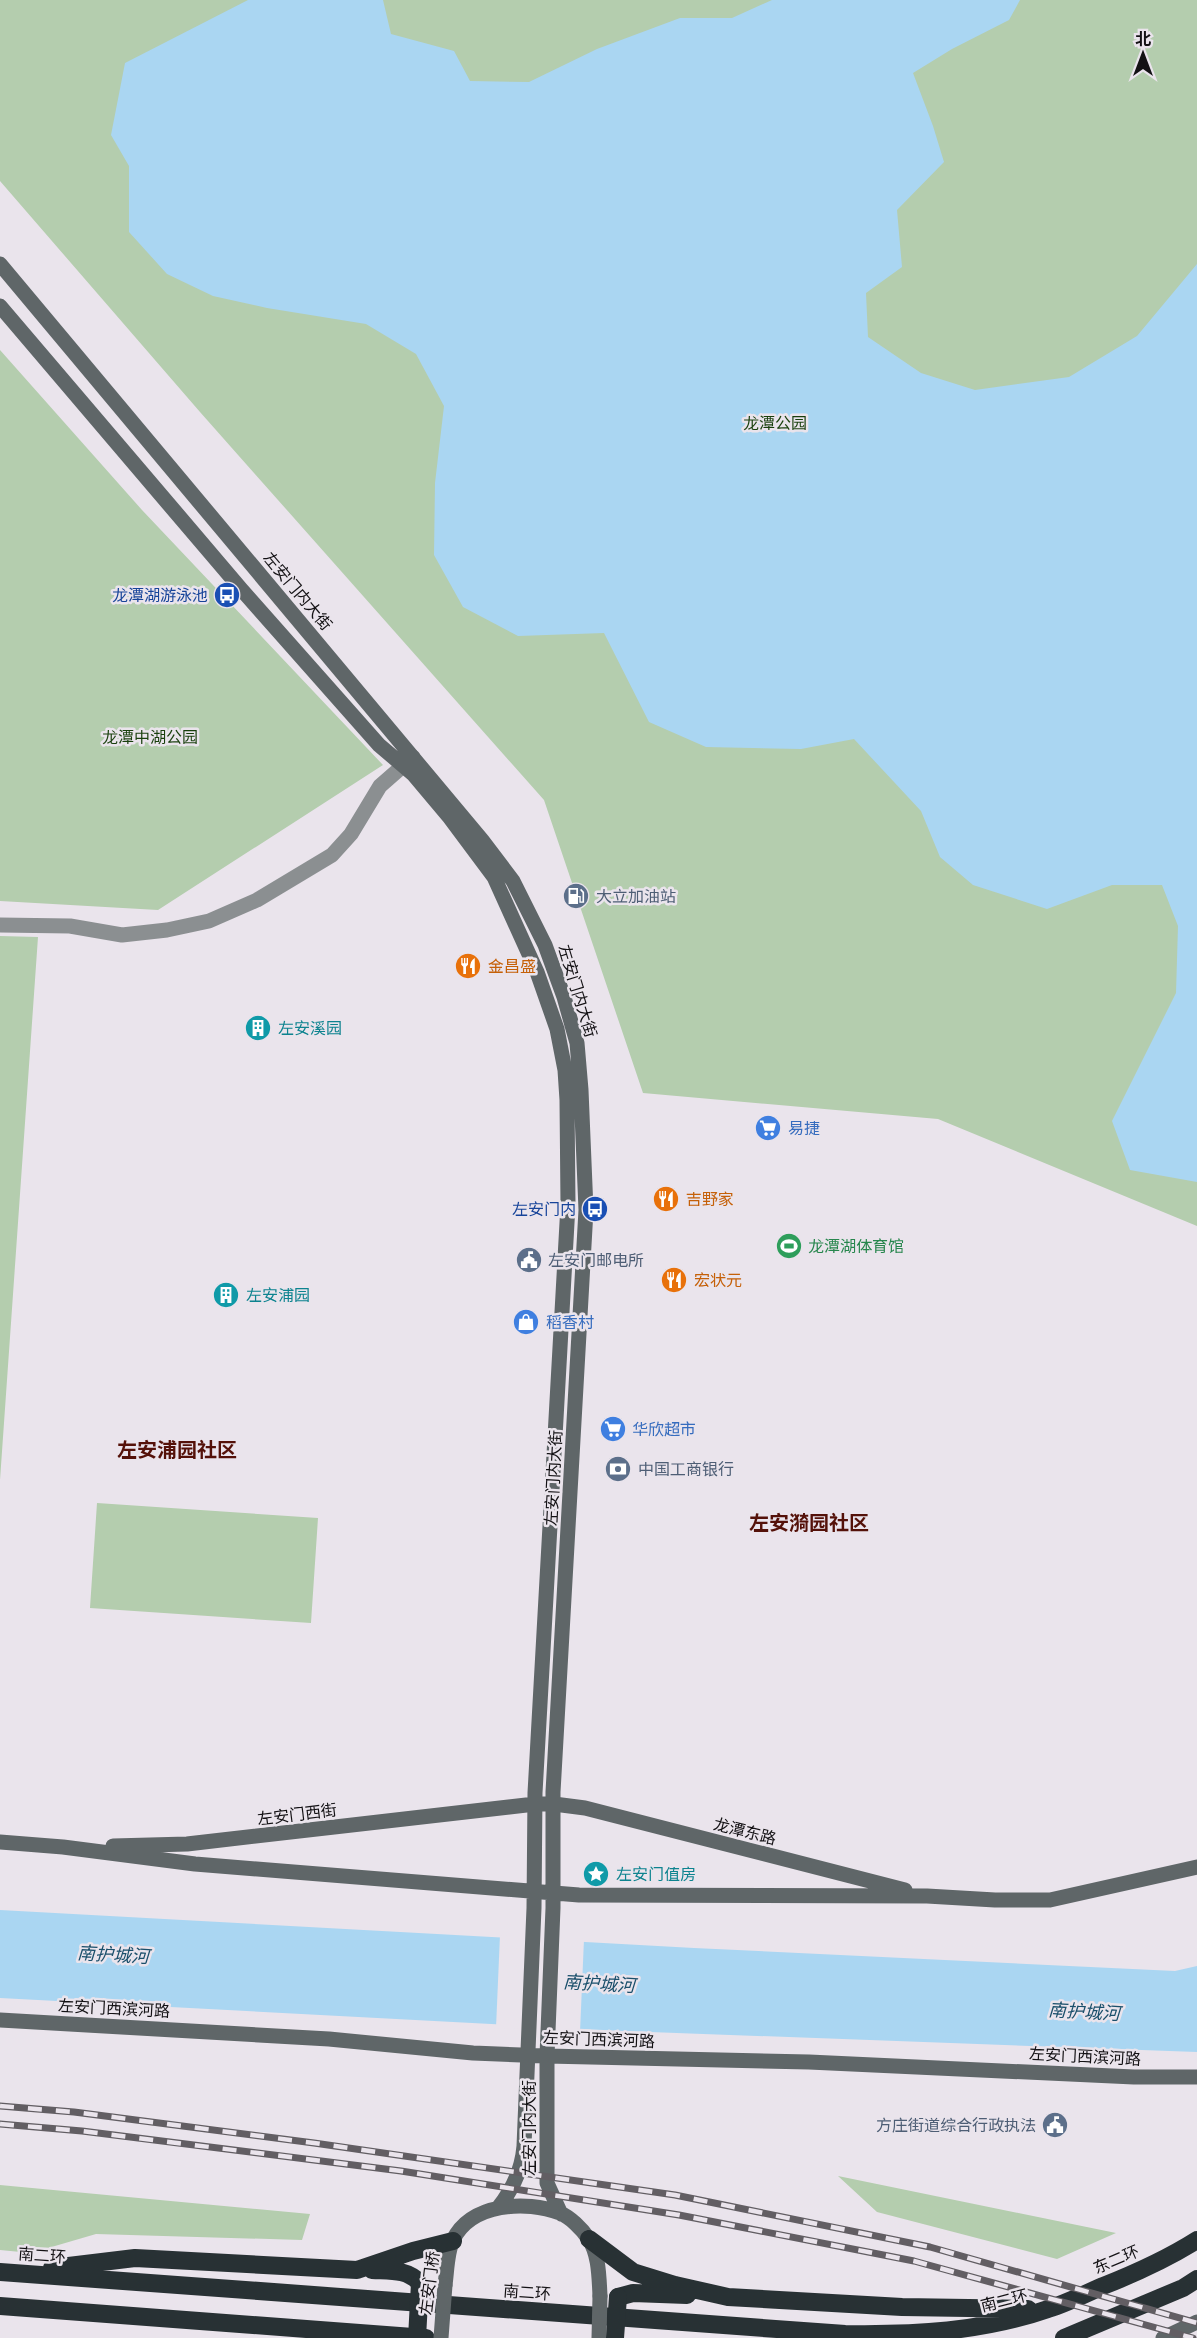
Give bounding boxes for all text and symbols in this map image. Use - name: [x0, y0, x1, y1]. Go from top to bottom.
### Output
- north arrow: [1113, 24, 1173, 84]
- text: 北: [1135, 31, 1151, 48]
- park label: 龙潭公园: [743, 415, 807, 432]
- street label: 左安门内大街: [260, 549, 335, 634]
- bus stop icon: 龙潭湖游泳池: [212, 580, 242, 610]
- place label: 龙潭湖游泳池: [112, 587, 208, 604]
- park label: 龙潭中湖公园: [102, 729, 198, 746]
- fuel station icon: 大立加油站: [561, 881, 591, 911]
- place label: 大立加油站: [596, 888, 676, 905]
- street label: 左安门内大街: [555, 943, 600, 1040]
- restaurant icon: 金昌盛: [453, 951, 483, 981]
- place label: 金昌盛: [488, 958, 536, 975]
- building icon: 左安溪园: [243, 1013, 273, 1043]
- place label: 左安溪园: [278, 1020, 342, 1037]
- supermarket icon: 易捷: [753, 1113, 783, 1143]
- place label: 易捷: [788, 1120, 820, 1137]
- restaurant icon: 吉野家: [651, 1184, 681, 1214]
- place label: 吉野家: [686, 1191, 734, 1208]
- bus stop icon: 左安门内: [580, 1194, 610, 1224]
- place label: 左安门内: [512, 1201, 576, 1218]
- sports icon: 龙潭湖体育馆: [774, 1231, 804, 1261]
- place label: 龙潭湖体育馆: [808, 1238, 904, 1255]
- public building icon: 左安门邮电所: [514, 1245, 544, 1275]
- place label: 左安门邮电所: [548, 1252, 644, 1269]
- restaurant icon: 宏状元: [659, 1265, 689, 1295]
- place label: 宏状元: [694, 1272, 742, 1289]
- building icon: 左安浦园: [211, 1280, 241, 1310]
- place label: 左安浦园: [246, 1287, 310, 1304]
- shop icon: 稻香村: [511, 1307, 541, 1337]
- place label: 稻香村: [546, 1314, 594, 1331]
- supermarket icon: 华欣超市: [598, 1414, 628, 1444]
- place label: 华欣超市: [632, 1421, 696, 1438]
- street label: 左安门内大街: [542, 1430, 565, 1526]
- district label: 左安浦园社区: [117, 1439, 237, 1461]
- bank icon: 中国工商银行: [603, 1454, 633, 1484]
- place label: 中国工商银行: [638, 1461, 734, 1478]
- district label: 左安漪园社区: [749, 1512, 869, 1534]
- street label: 左安门西街: [256, 1801, 338, 1828]
- street label: 龙潭东路: [712, 1815, 778, 1847]
- place icon: 左安门值房: [581, 1859, 611, 1889]
- place label: 左安门值房: [616, 1866, 696, 1883]
- water label: 南护城河: [77, 1943, 152, 1967]
- water label: 南护城河: [563, 1972, 638, 1996]
- street label: 左安门西滨河路: [58, 1997, 170, 2020]
- water label: 南护城河: [1048, 2000, 1123, 2024]
- street label: 左安门西滨河路: [543, 2029, 655, 2050]
- street label: 左安门西滨河路: [1029, 2045, 1141, 2068]
- street label: 左安门内大街: [521, 2080, 538, 2176]
- public building icon: 方庄街道综合行政执法: [1040, 2110, 1070, 2140]
- place label: 方庄街道综合行政执法: [876, 2117, 1036, 2134]
- street label: 东二环: [1091, 2242, 1142, 2277]
- street label: 南二环: [17, 2245, 67, 2266]
- street label: 左安门桥: [417, 2250, 442, 2316]
- street label: 南二环: [502, 2282, 552, 2303]
- street label: 南二环: [979, 2286, 1029, 2315]

